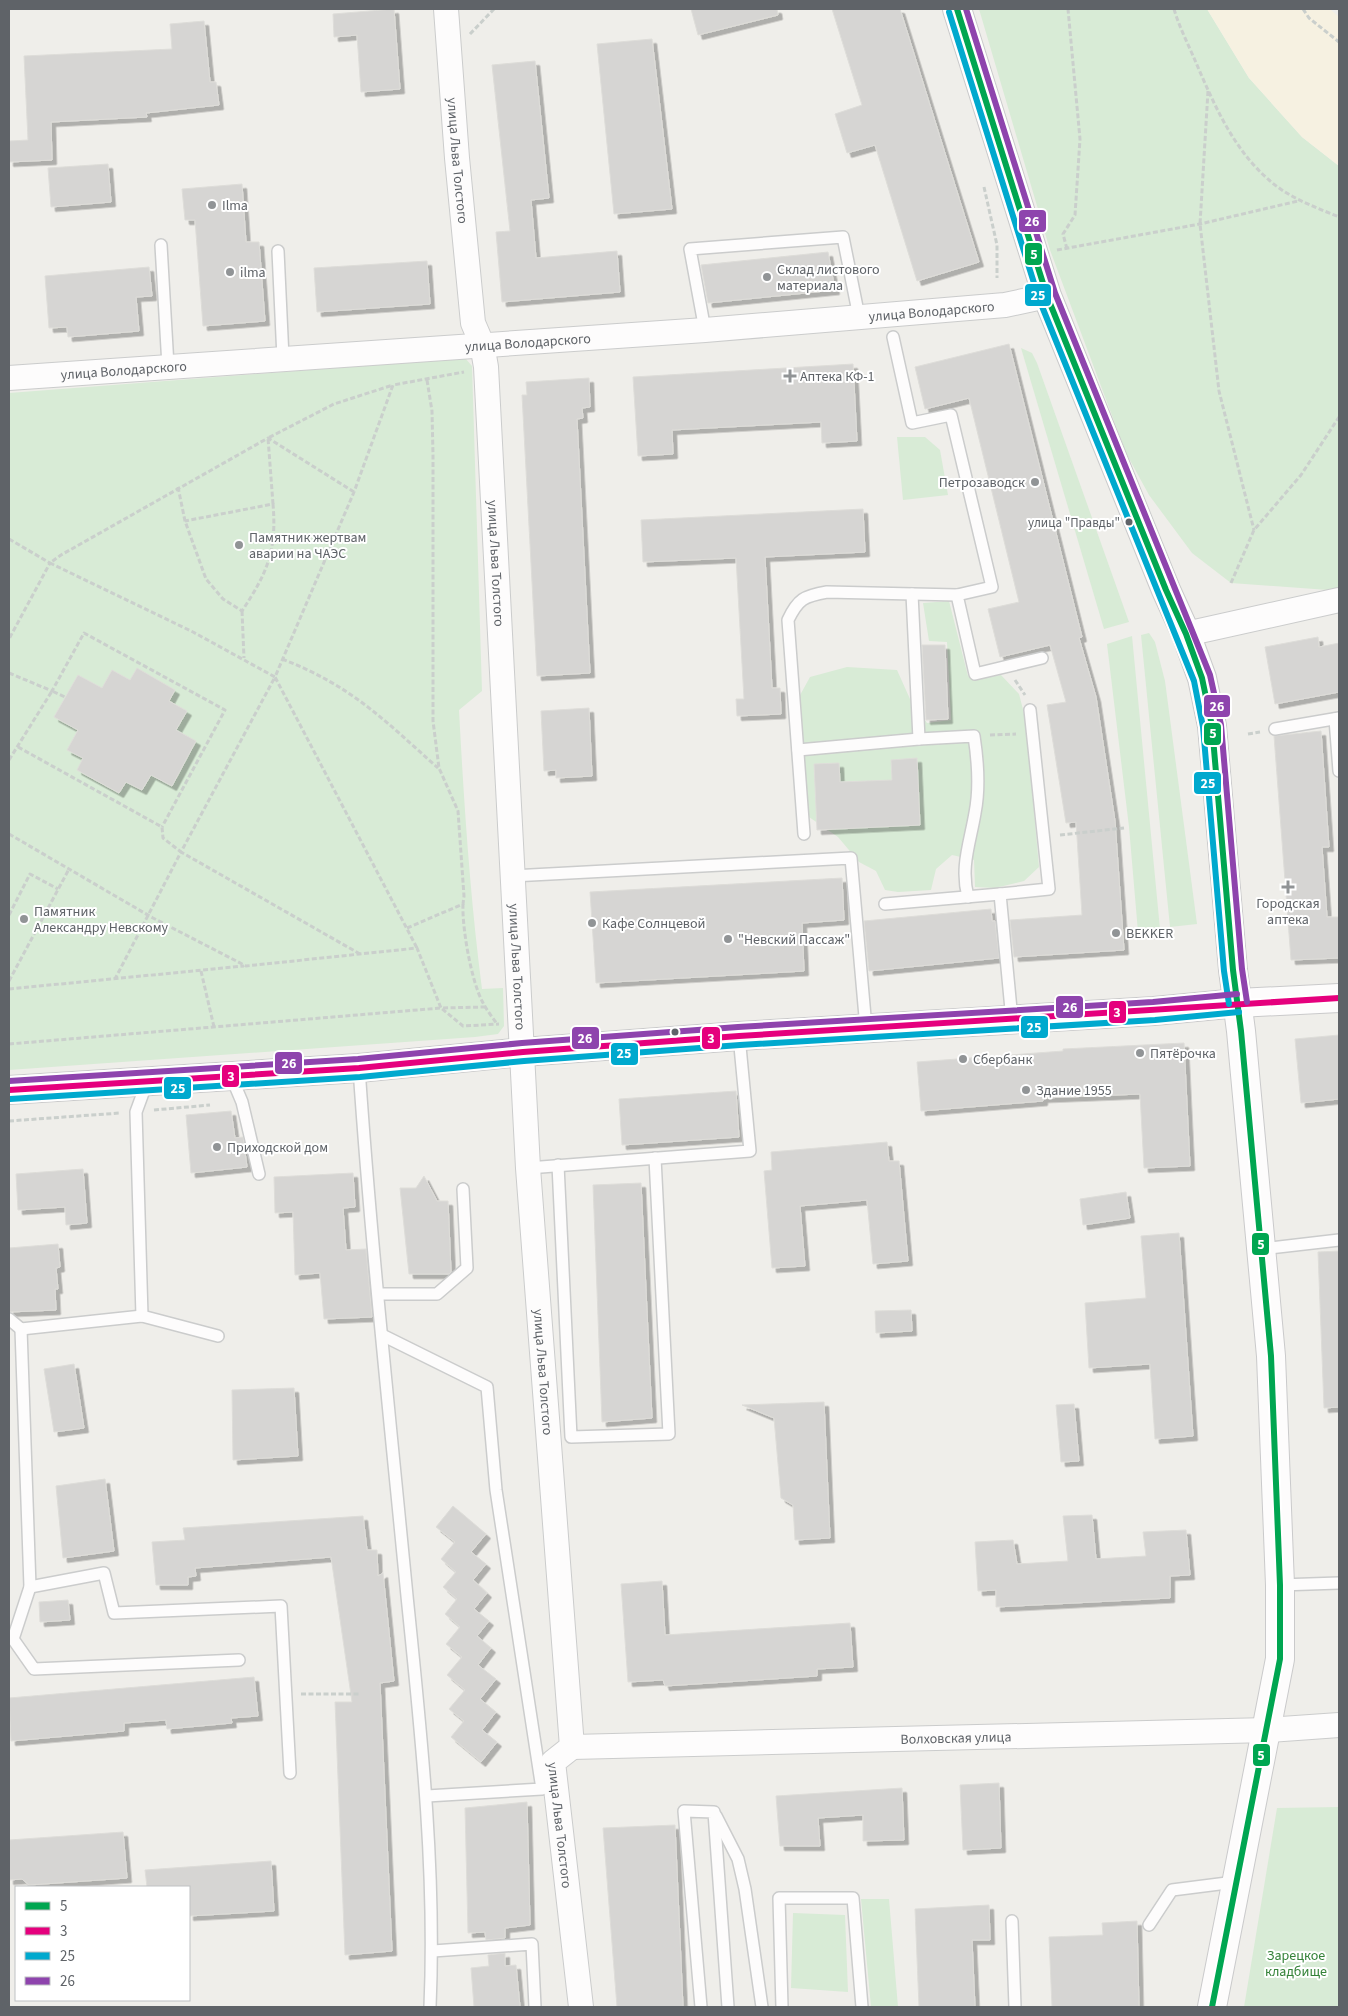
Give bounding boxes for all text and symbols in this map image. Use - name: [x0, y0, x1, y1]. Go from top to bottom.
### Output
- street label: улица Льва Толстого: [442, 97, 472, 225]
- place label: Ilma: [222, 196, 248, 216]
- marker: Ilma: [206, 199, 218, 211]
- line badge: 26: [1018, 209, 1047, 233]
- text: 26: [1025, 212, 1039, 232]
- line badge: 5: [1024, 242, 1043, 266]
- text: 5: [1030, 245, 1038, 265]
- place label: Склад листового материала: [777, 260, 880, 296]
- place label: ilma: [240, 263, 266, 283]
- marker: ilma: [224, 266, 236, 278]
- marker: Склад листового материала: [761, 271, 773, 283]
- line badge: 25: [1024, 283, 1052, 307]
- text: 25: [1031, 286, 1045, 306]
- street label: улица Володарского: [868, 297, 995, 327]
- street label: улица Володарского: [464, 329, 591, 358]
- street label: улица Володарского: [60, 357, 187, 385]
- place label: Аптека КФ-1: [800, 367, 875, 387]
- marker: Аптека КФ-1: [784, 370, 796, 382]
- place label: Петрозаводск: [939, 473, 1025, 493]
- marker: Петрозаводск: [1029, 476, 1041, 488]
- street label: улица Льва Толстого: [482, 500, 509, 627]
- place label: улица "Правды": [1028, 514, 1120, 532]
- marker: улица "Правды": [1124, 517, 1134, 527]
- place label: Памятник жертвам аварии на ЧАЭС: [249, 528, 366, 564]
- marker: Памятник жертвам аварии на ЧАЭС: [233, 539, 245, 551]
- line badge: 26: [1203, 694, 1231, 718]
- text: 26: [1210, 697, 1224, 717]
- line badge: 5: [1203, 722, 1222, 746]
- text: 5: [1209, 724, 1217, 744]
- line badge: 25: [1193, 771, 1222, 795]
- text: 25: [1201, 774, 1215, 794]
- marker: Городская аптека: [1282, 881, 1294, 893]
- place label: Городская аптека: [1256, 894, 1320, 930]
- place label: Памятник Александру Невскому: [34, 902, 168, 938]
- street label: улица Льва Толстого: [503, 903, 530, 1031]
- marker: Памятник Александру Невскому: [18, 913, 30, 925]
- place label: Кафе Солнцевой: [602, 914, 705, 934]
- marker: Кафе Солнцевой: [586, 917, 598, 929]
- place label: BEKKER: [1126, 924, 1173, 944]
- marker: BEKKER: [1110, 927, 1122, 939]
- place label: "Невский Пассаж": [738, 930, 850, 950]
- marker: "Невский Пассаж": [722, 933, 734, 945]
- line badge: 26: [1055, 995, 1084, 1019]
- text: 26: [1063, 998, 1077, 1018]
- line badge: 3: [1108, 1000, 1127, 1024]
- text: 3: [1113, 1003, 1121, 1023]
- line badge: 25: [1020, 1015, 1049, 1039]
- text: 25: [1027, 1018, 1041, 1038]
- line badge: 26: [571, 1026, 600, 1050]
- line badge: 3: [701, 1026, 721, 1050]
- unlabelled marker: [670, 1027, 680, 1037]
- text: 26: [578, 1029, 592, 1049]
- text: 3: [707, 1029, 715, 1049]
- line badge: 25: [610, 1042, 639, 1066]
- text: 25: [617, 1044, 631, 1064]
- place label: Пятёрочка: [1150, 1044, 1216, 1064]
- marker: Пятёрочка: [1134, 1047, 1146, 1059]
- place label: Сбербанк: [973, 1050, 1032, 1070]
- line badge: 26: [274, 1051, 303, 1075]
- marker: Сбербанк: [957, 1053, 969, 1065]
- text: 26: [282, 1054, 296, 1074]
- line badge: 3: [221, 1064, 240, 1088]
- text: 3: [227, 1067, 235, 1087]
- line badge: 25: [163, 1076, 192, 1100]
- text: 25: [171, 1079, 185, 1099]
- place label: Здание 1955: [1036, 1081, 1112, 1101]
- marker: Здание 1955: [1020, 1084, 1032, 1096]
- place label: Приходской дом: [227, 1138, 328, 1158]
- marker: Приходской дом: [211, 1141, 223, 1153]
- line badge: 5: [1251, 1232, 1270, 1256]
- text: 5: [1257, 1235, 1265, 1255]
- street label: улица Льва Толстого: [528, 1308, 557, 1436]
- street label: Волховская улица: [900, 1727, 1012, 1750]
- line badge: 5: [1252, 1743, 1271, 1767]
- text: 5: [1257, 1746, 1265, 1766]
- street label: улица Льва Толстого: [542, 1761, 576, 1889]
- legend: [15, 1886, 190, 2001]
- text: 5: [60, 1896, 67, 1917]
- text: 3: [60, 1921, 67, 1942]
- text: 25: [60, 1946, 75, 1967]
- park label: Зарецкое кладбище: [1265, 1946, 1327, 1982]
- text: 26: [60, 1971, 75, 1992]

